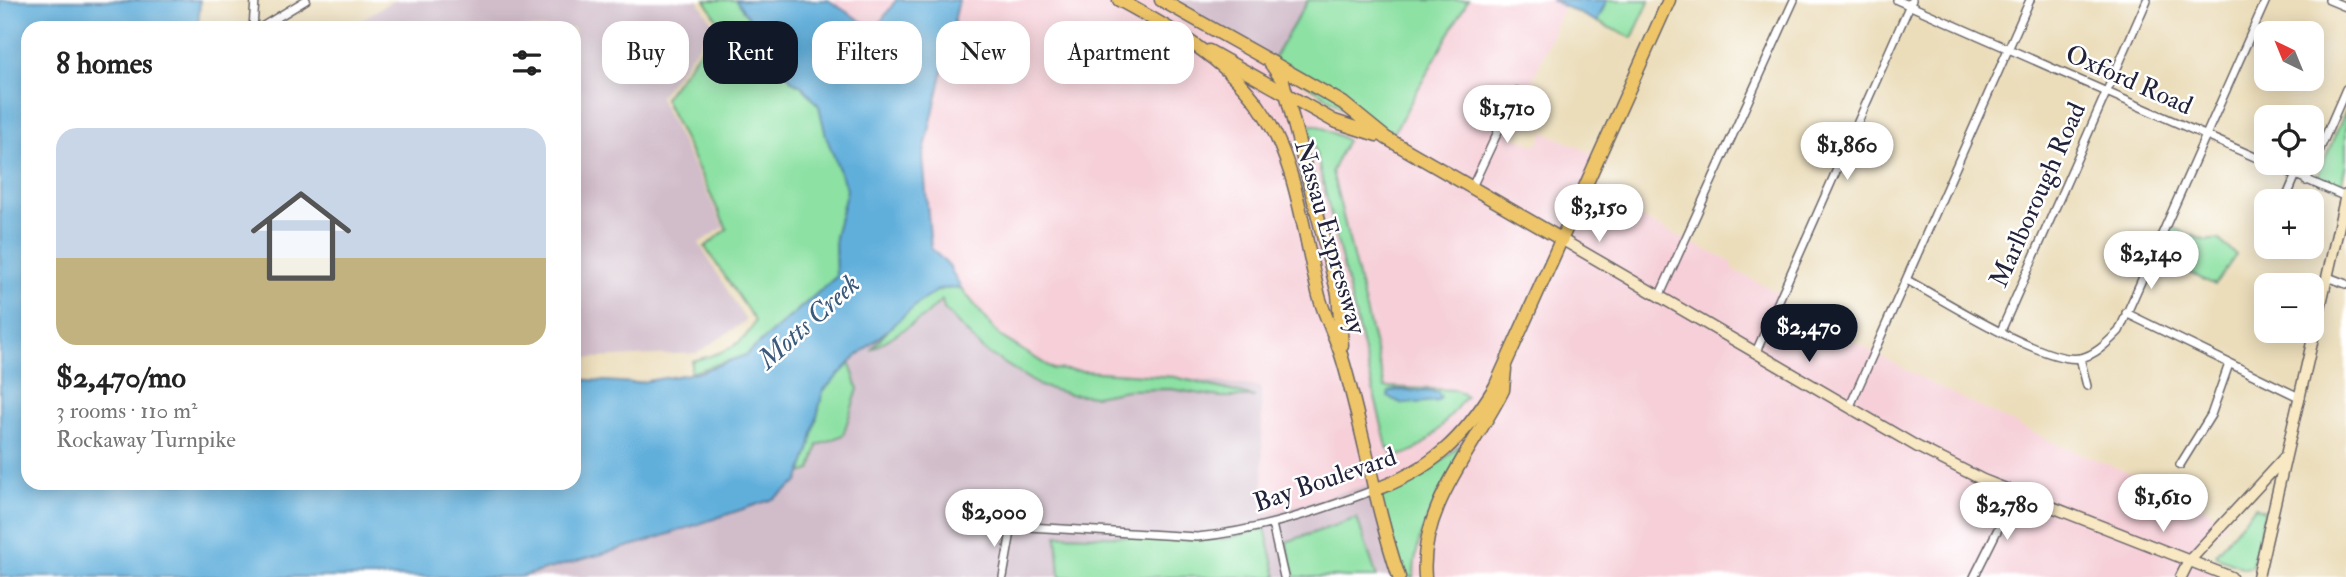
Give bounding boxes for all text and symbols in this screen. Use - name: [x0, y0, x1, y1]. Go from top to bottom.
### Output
- chip: Buy: [602, 21, 689, 84]
- chip: Rent: [703, 21, 798, 84]
- chip: Filters: [812, 21, 922, 84]
- chip: New: [936, 21, 1030, 84]
- chip: Apartment: [1044, 21, 1194, 84]
- north arrow: [2254, 21, 2324, 91]
- map controls: [2254, 21, 2324, 343]
- street label: Oxford Road: [2061, 38, 2198, 122]
- icon: filters: [508, 44, 546, 82]
- text: 8 homes: [56, 45, 153, 82]
- pin: $1,710: [1450, 86, 1564, 145]
- text: $1,710: [1479, 93, 1535, 122]
- street label: Marlborough Road: [1983, 97, 2093, 292]
- button: locate: [2254, 105, 2324, 175]
- pin: $1,860: [1790, 122, 1904, 182]
- text: $1,860: [1817, 130, 1877, 159]
- street label: Nassau Expressway: [1286, 136, 1373, 338]
- icon: home: [238, 173, 364, 299]
- pin: $3,150: [1542, 184, 1656, 244]
- button: +: [2254, 189, 2324, 259]
- text: $3,150: [1570, 192, 1628, 221]
- pin: $2,140: [2094, 232, 2208, 291]
- text: $2,140: [2120, 239, 2182, 268]
- water label: Motts Creek: [749, 267, 867, 378]
- button: −: [2254, 273, 2324, 343]
- pin: $2,470: [1752, 304, 1866, 364]
- text: $2,470: [1777, 312, 1841, 341]
- text: $2,470/mo: [56, 359, 186, 396]
- text: 3 rooms · 110 m²: [56, 396, 197, 425]
- text: Rockaway Turnpike: [56, 425, 236, 454]
- street label: Bay Boulevard: [1249, 441, 1401, 519]
- pin: $1,610: [2106, 475, 2220, 534]
- pin: $2,780: [1950, 482, 2064, 542]
- text: $1,610: [2134, 482, 2192, 511]
- pin: $2,000: [937, 490, 1051, 549]
- text: $2,780: [1976, 490, 2038, 519]
- text: $2,000: [961, 497, 1027, 526]

